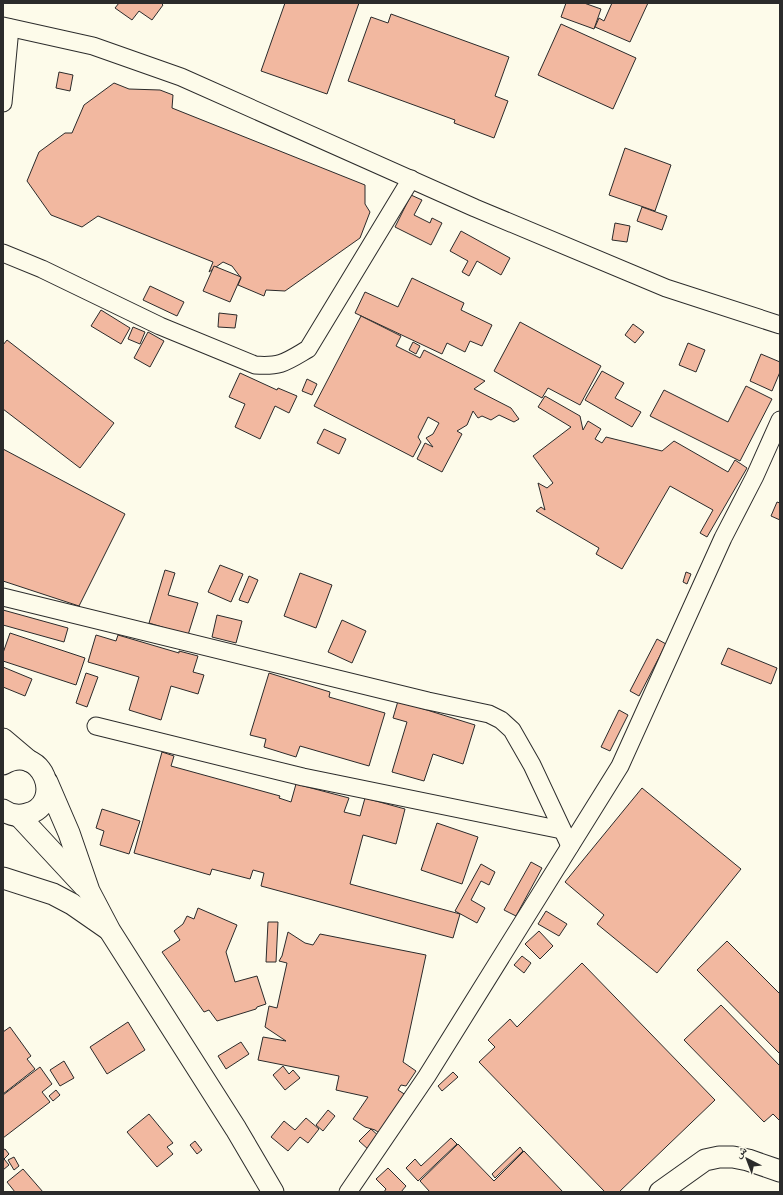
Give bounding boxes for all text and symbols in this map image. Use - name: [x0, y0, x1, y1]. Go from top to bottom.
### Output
- north arrow: [727, 1139, 767, 1179]
- text: ش: [732, 1143, 750, 1161]

